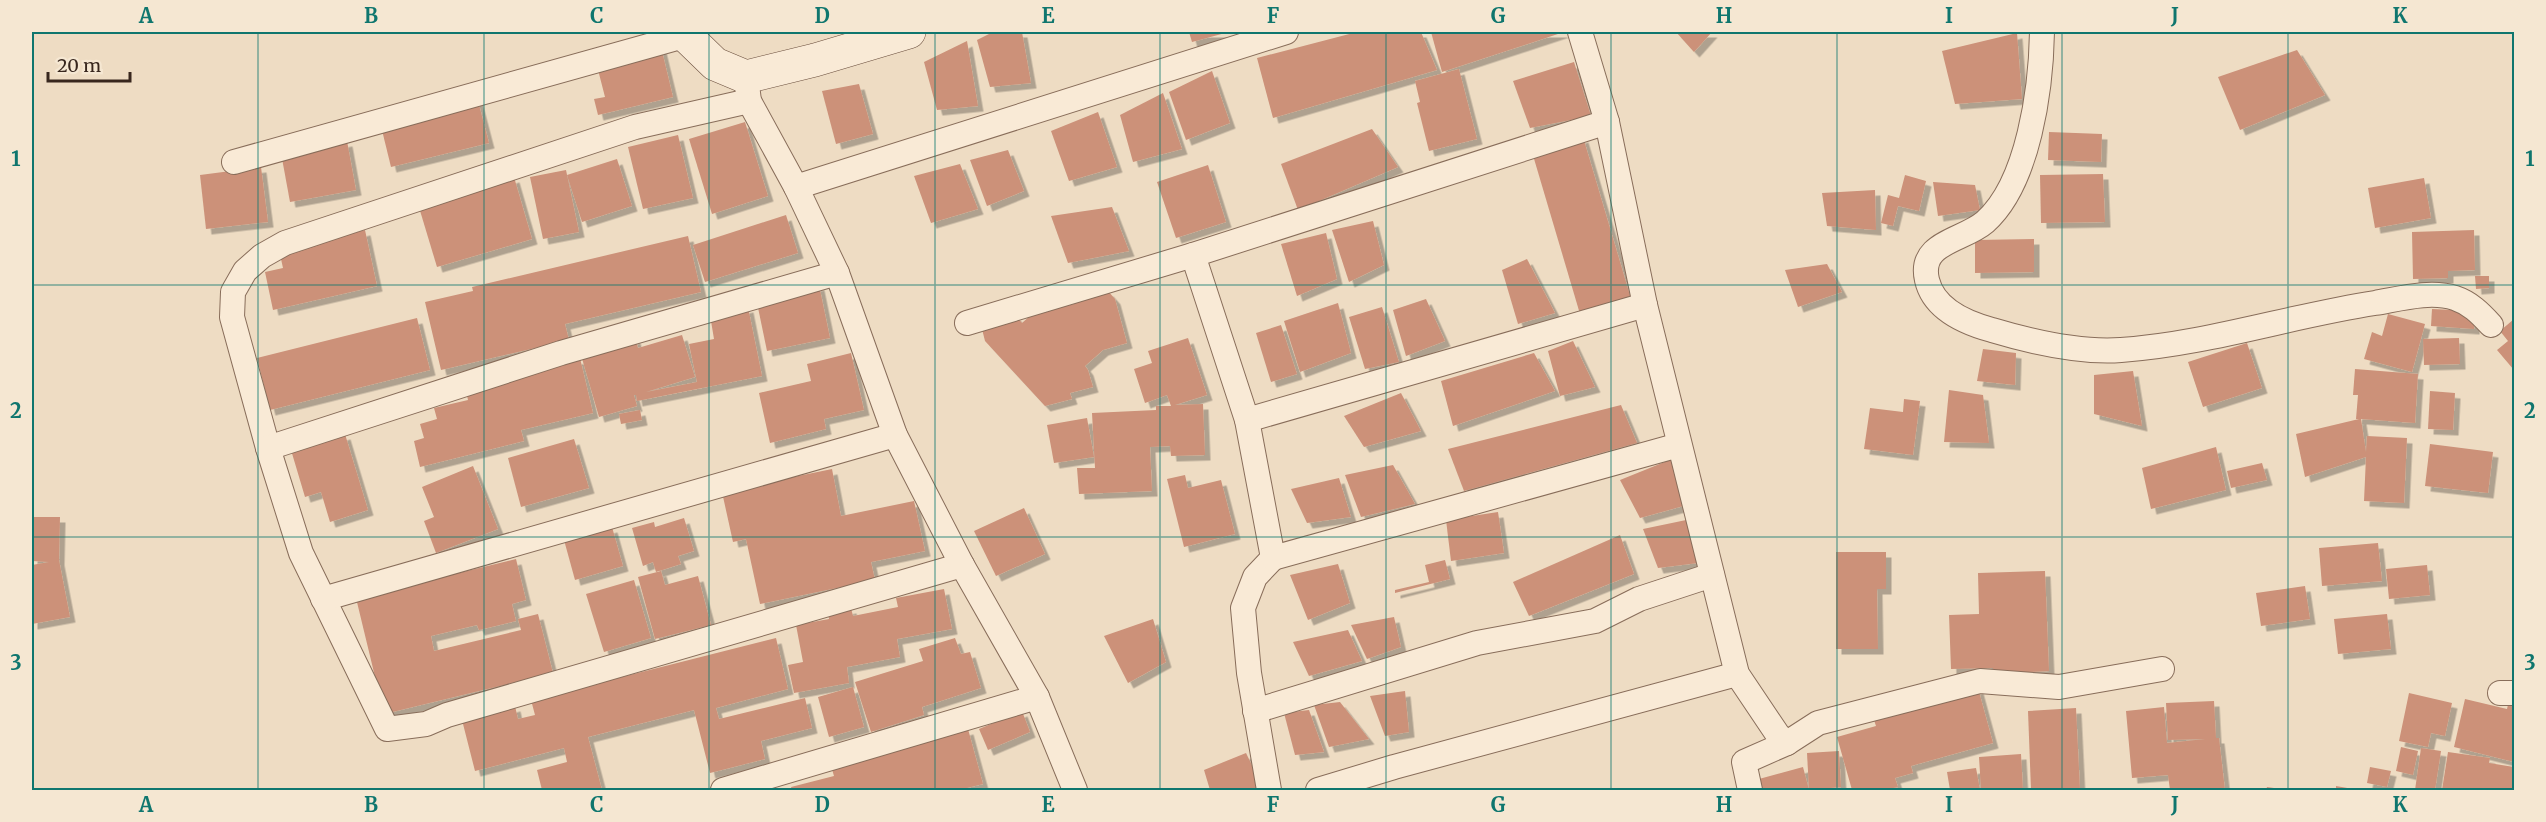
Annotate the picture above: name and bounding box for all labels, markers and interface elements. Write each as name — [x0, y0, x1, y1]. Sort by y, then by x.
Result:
text: A — [138, 3, 154, 28]
text: B — [364, 3, 378, 28]
text: C — [590, 3, 604, 28]
text: D — [814, 3, 830, 28]
text: E — [1041, 3, 1055, 28]
text: F — [1267, 3, 1280, 28]
text: G — [1491, 3, 1506, 28]
text: H — [1716, 3, 1732, 28]
text: I — [1945, 3, 1953, 28]
text: J — [2170, 3, 2179, 28]
text: K — [2393, 3, 2408, 28]
scale bar — [48, 45, 130, 83]
text: 20 m — [57, 54, 101, 77]
text: 1 — [11, 146, 21, 171]
text: 1 — [2525, 146, 2535, 171]
text: 2 — [10, 398, 22, 423]
text: 2 — [2524, 398, 2536, 423]
text: 3 — [10, 650, 22, 675]
text: 3 — [2524, 650, 2536, 675]
text: A — [138, 792, 154, 817]
text: B — [364, 792, 378, 817]
text: C — [590, 792, 604, 817]
text: D — [814, 792, 830, 817]
text: E — [1041, 792, 1055, 817]
text: F — [1267, 792, 1280, 817]
text: G — [1491, 792, 1506, 817]
text: H — [1716, 792, 1732, 817]
text: I — [1945, 792, 1953, 817]
text: J — [2170, 792, 2179, 817]
text: K — [2393, 792, 2408, 817]

